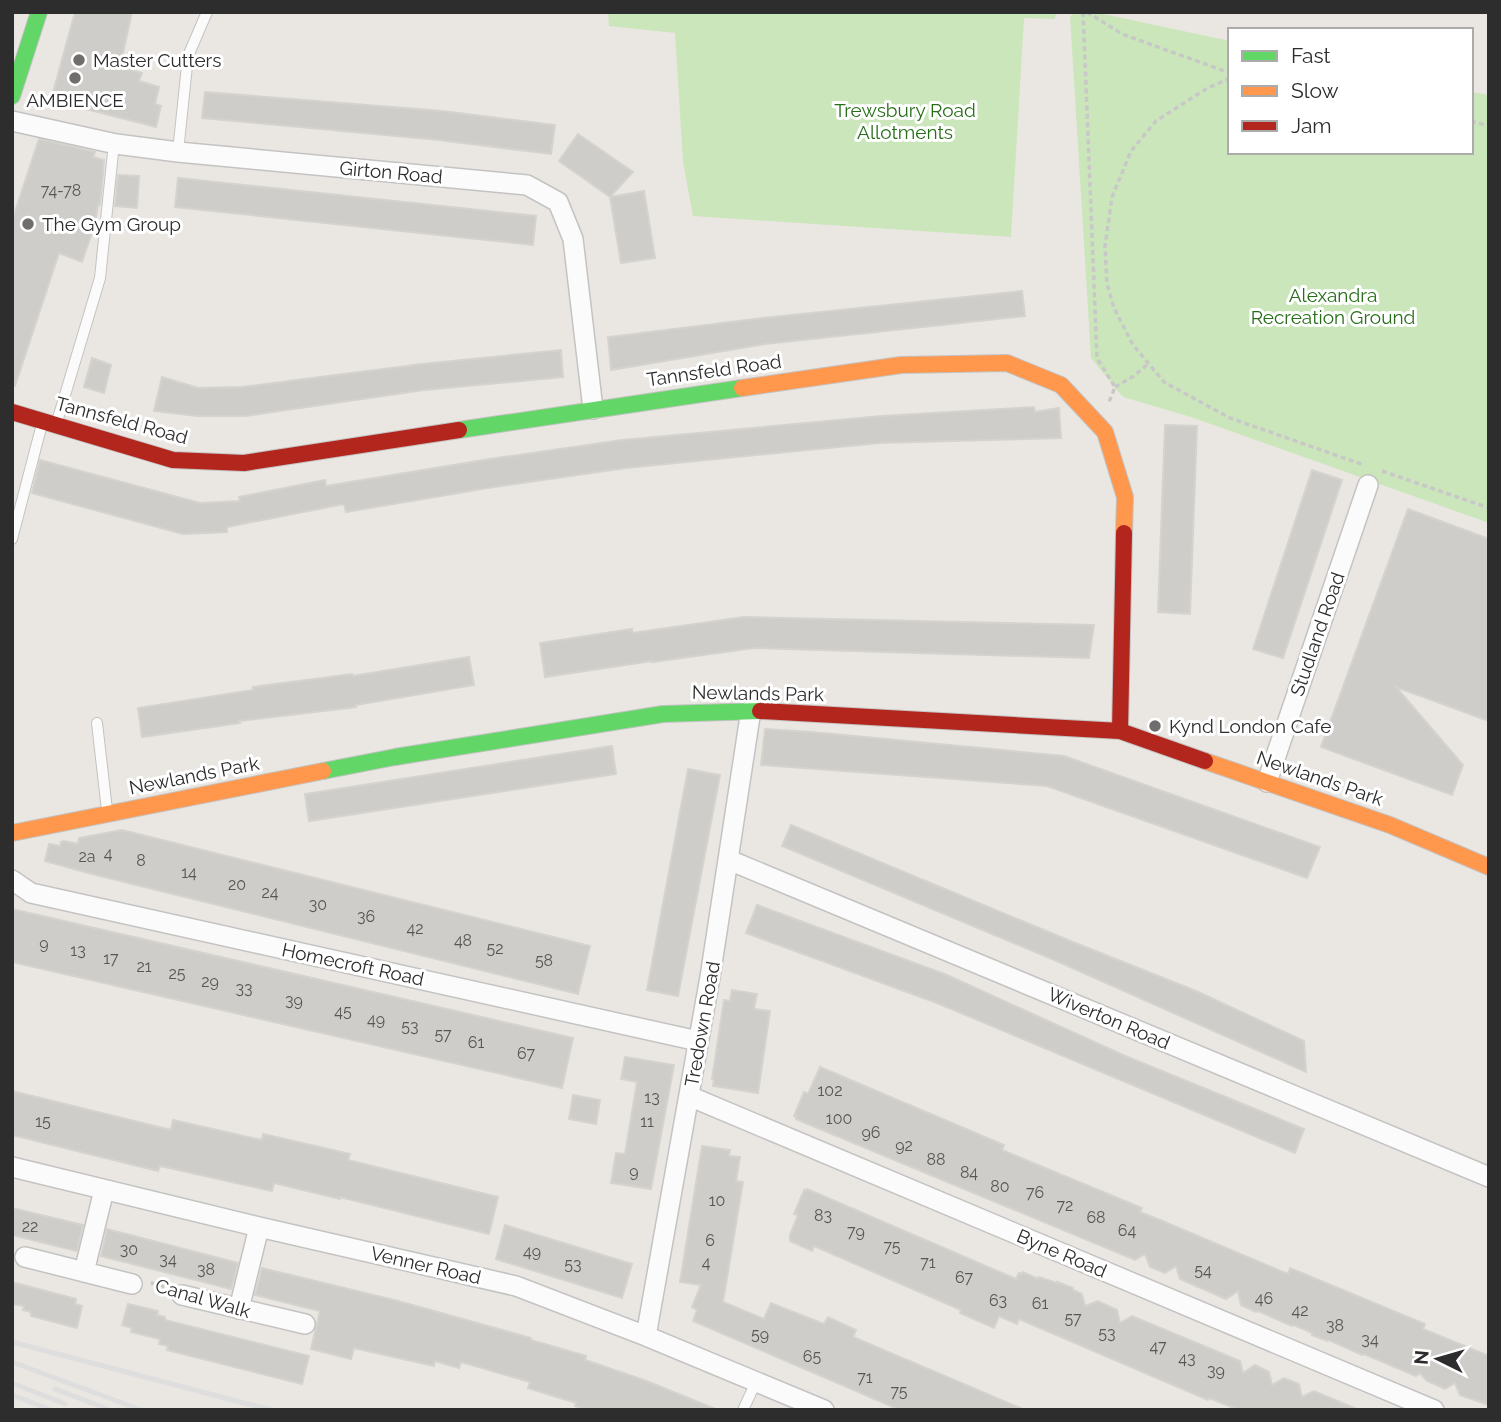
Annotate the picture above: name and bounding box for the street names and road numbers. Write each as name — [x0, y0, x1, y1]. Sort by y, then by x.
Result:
street label: Girton Road — [339, 157, 443, 187]
street label: Tannsfeld Road — [645, 350, 783, 390]
street label: Tannsfeld Road — [54, 392, 190, 448]
street label: Studland Road — [1285, 569, 1349, 699]
street label: Newlands Park — [692, 681, 824, 705]
street label: Newlands Park — [1254, 746, 1386, 810]
street label: Newlands Park — [127, 752, 261, 798]
street label: Homecroft Road — [280, 938, 426, 990]
street label: Tredown Road — [680, 959, 724, 1089]
street label: Wiverton Road — [1045, 982, 1173, 1054]
street label: Byne Road — [1014, 1224, 1110, 1282]
street label: Venner Road — [369, 1242, 483, 1288]
street label: Canal Walk — [153, 1274, 253, 1322]

